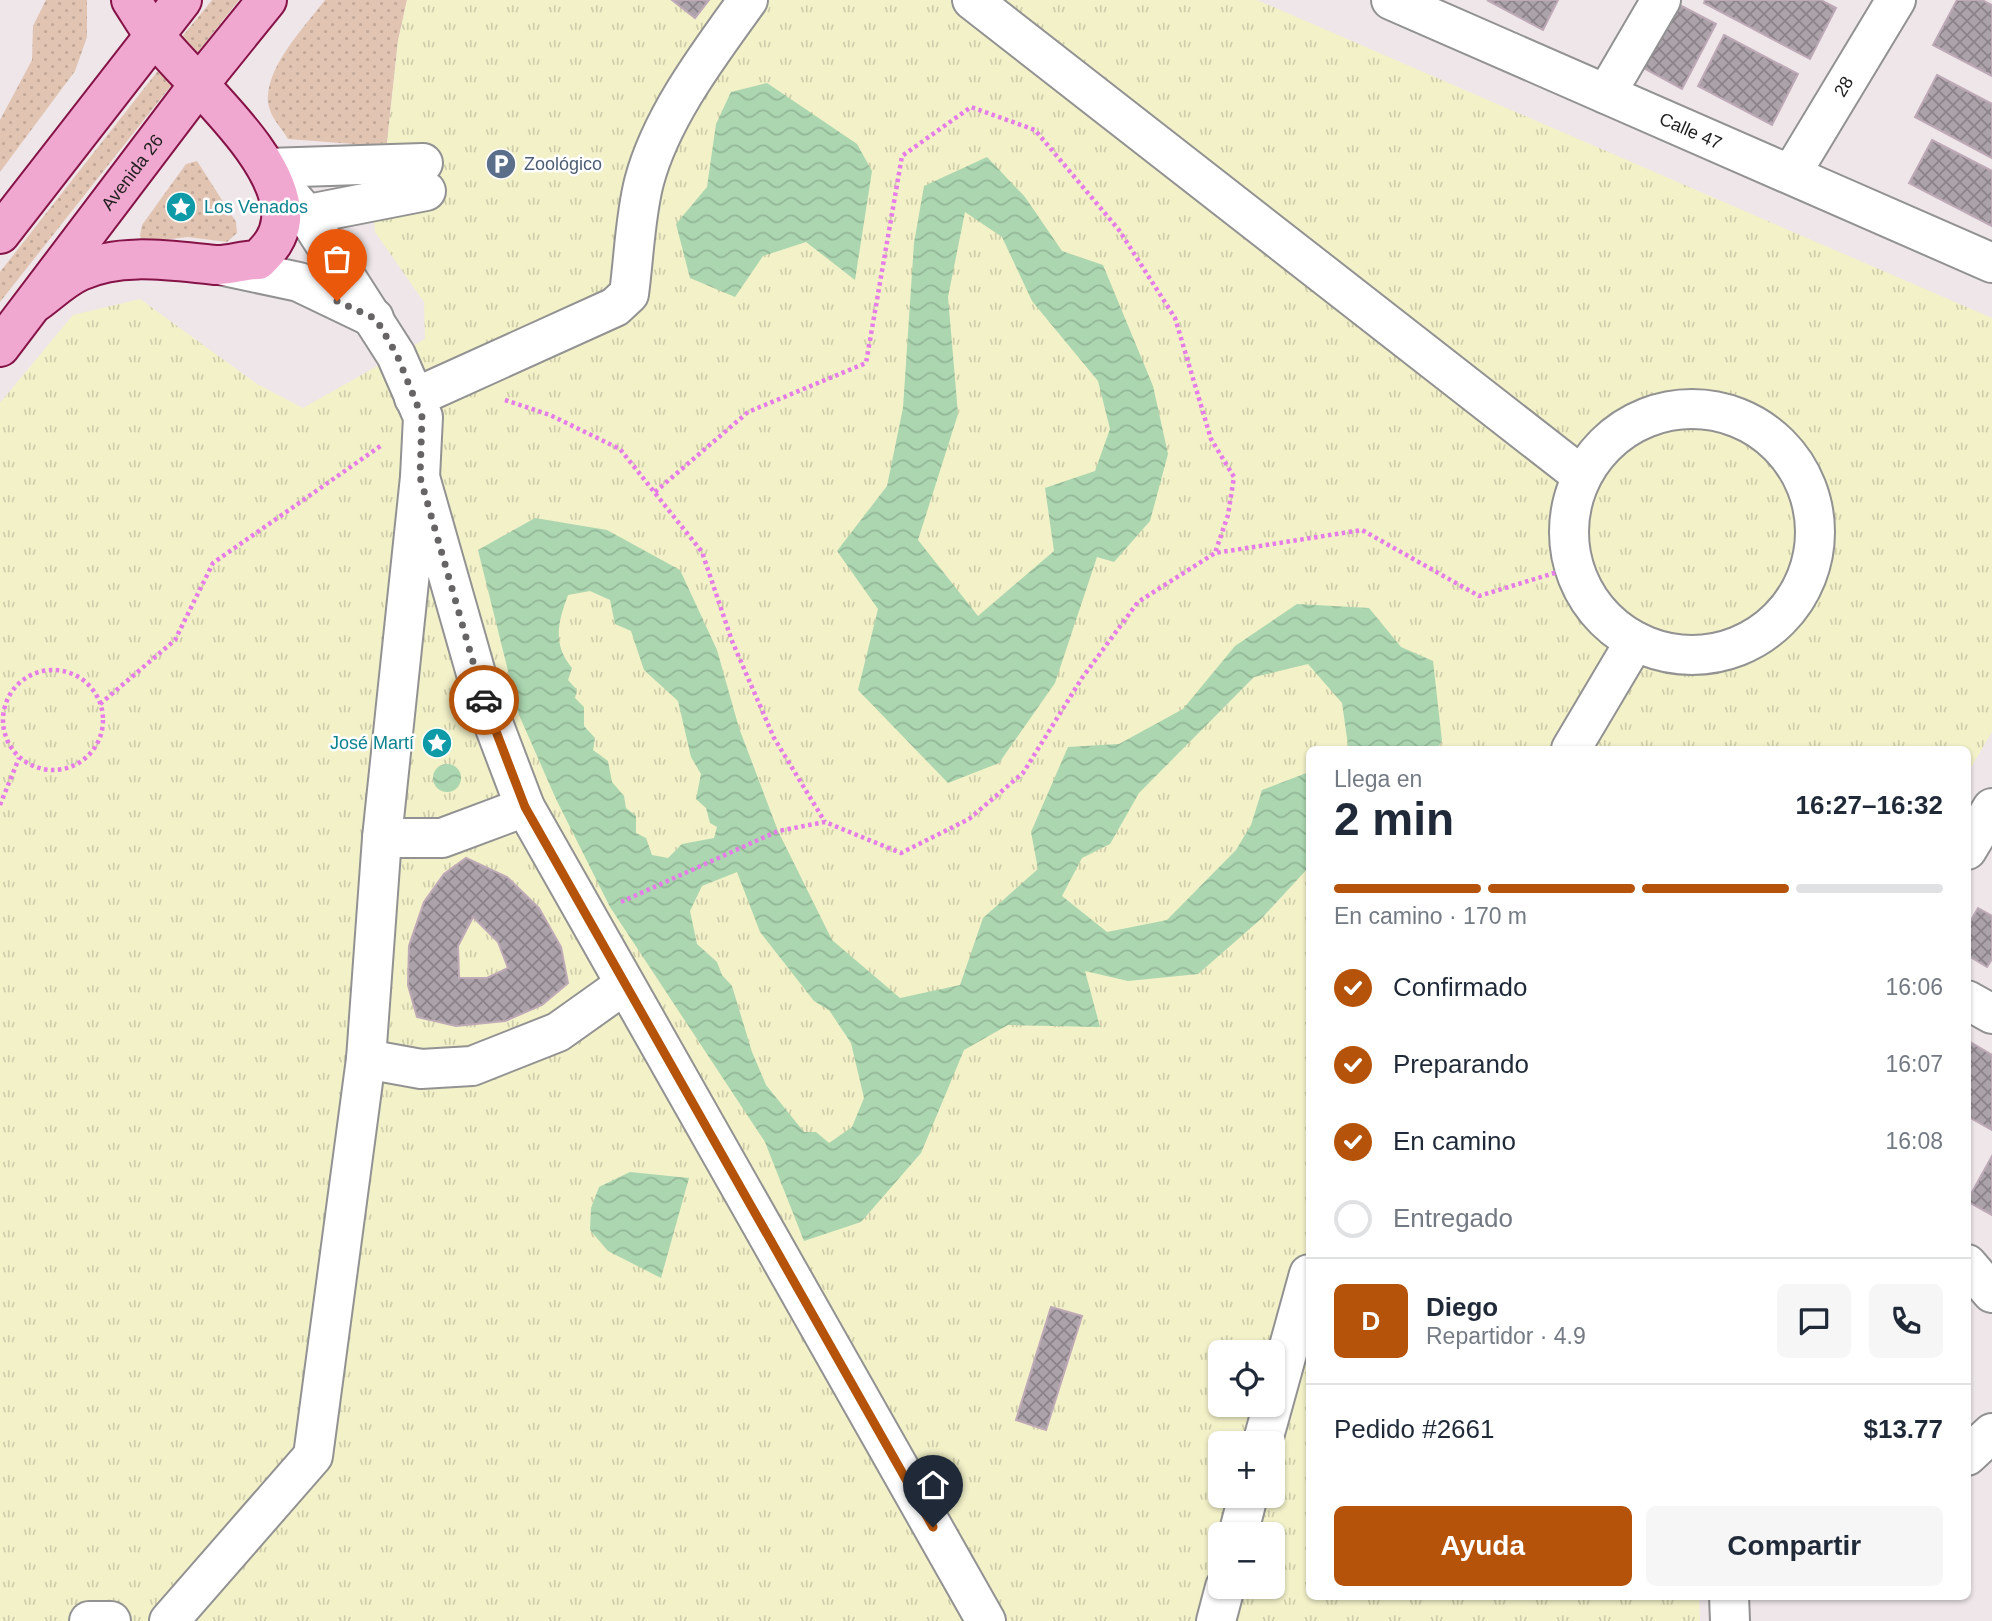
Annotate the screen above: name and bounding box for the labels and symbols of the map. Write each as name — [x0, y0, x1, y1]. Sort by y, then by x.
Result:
street label: 28 — [1830, 73, 1857, 100]
street label: Calle 47 — [1656, 109, 1725, 154]
street label: Avenida 26 — [97, 131, 167, 214]
parking icon: Zoológico — [484, 147, 518, 181]
place label: Zoológico — [524, 154, 602, 174]
place icon: Los Venados — [164, 190, 198, 224]
place label: Los Venados — [204, 197, 308, 217]
pin — [307, 229, 367, 301]
courier — [449, 665, 519, 735]
place icon: José Martí — [420, 726, 454, 760]
place label: José Martí — [330, 733, 414, 753]
pin — [903, 1455, 963, 1527]

